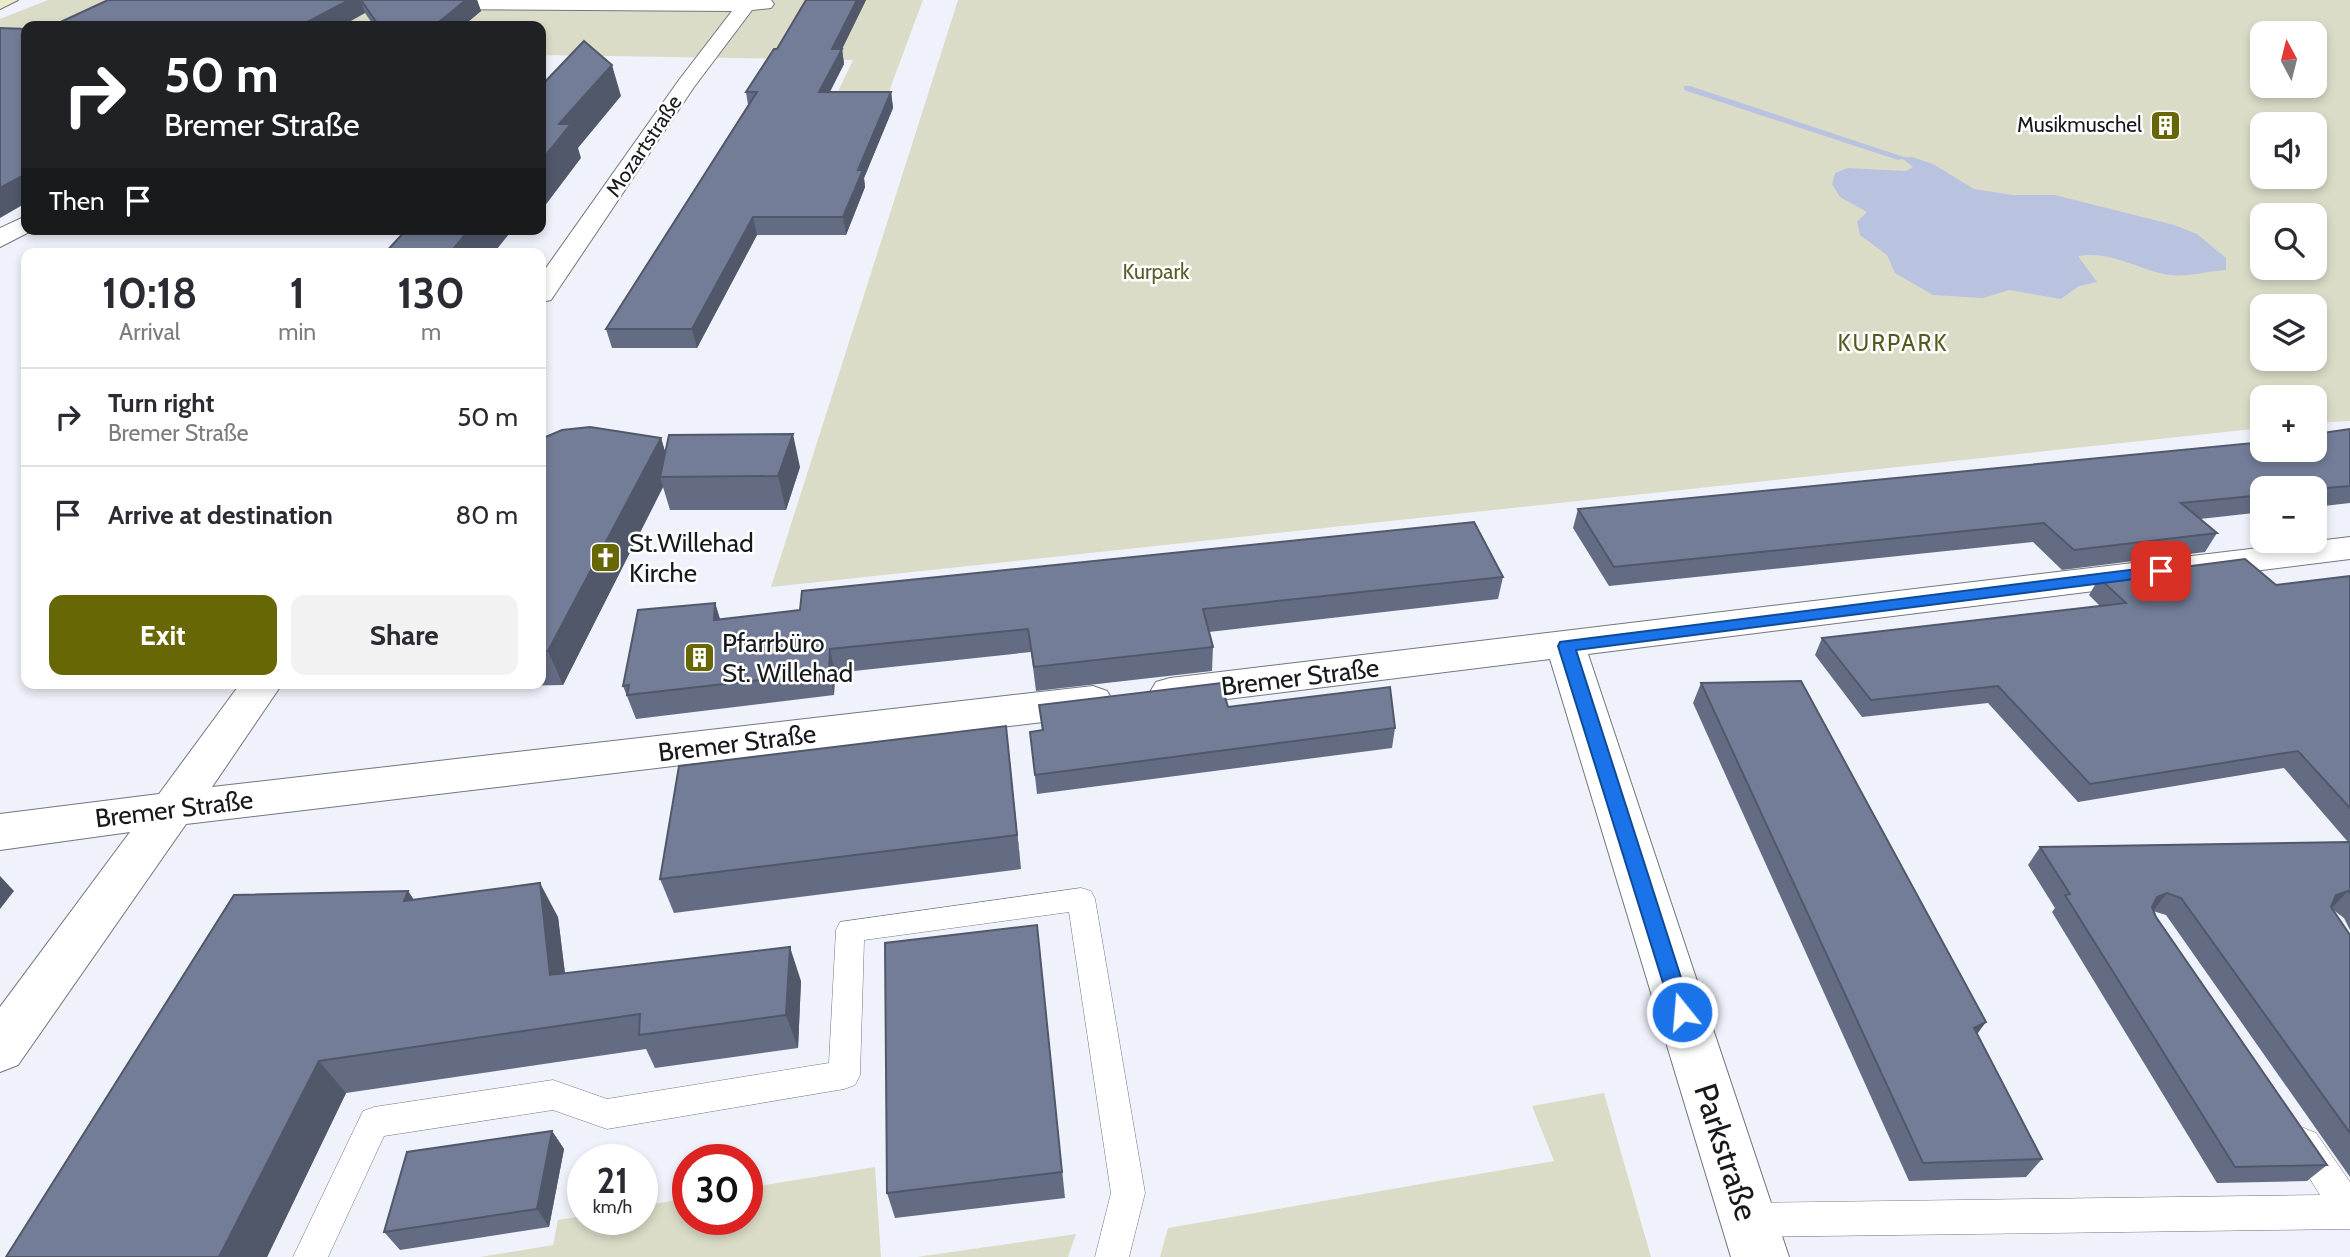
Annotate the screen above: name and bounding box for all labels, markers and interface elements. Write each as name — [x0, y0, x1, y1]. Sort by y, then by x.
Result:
north arrow — [2250, 21, 2328, 98]
map controls — [2250, 21, 2327, 553]
text: 50 m — [164, 45, 279, 104]
icon: right — [49, 49, 140, 140]
street label: Mozartstraße — [601, 90, 687, 201]
text: Bremer Straße — [164, 105, 360, 144]
building icon: Musikmuschel — [2148, 108, 2182, 142]
place label: Musikmuschel — [2017, 112, 2142, 137]
button: sound — [2250, 112, 2327, 189]
icon: arrive — [119, 182, 157, 220]
text: Then — [49, 185, 105, 217]
button: search — [2250, 203, 2327, 280]
park label: Kurpark — [1123, 259, 1190, 284]
text: 10:18 — [102, 267, 197, 319]
text: 1 — [290, 267, 305, 319]
text: 130 — [397, 267, 465, 319]
button: layers — [2250, 294, 2327, 371]
text: Arrival — [119, 318, 180, 346]
text: min — [278, 318, 316, 346]
text: m — [421, 318, 441, 346]
district label: KURPARK — [1838, 329, 1948, 357]
button: + — [2250, 385, 2327, 462]
text: Turn right — [108, 387, 214, 419]
icon: right — [49, 398, 87, 436]
text: 50 m — [457, 401, 518, 433]
text: Bremer Straße — [108, 419, 249, 447]
button: − — [2250, 476, 2327, 553]
icon: arrive — [49, 496, 87, 534]
text: Arrive at destination — [108, 499, 333, 531]
text: 80 m — [455, 499, 518, 531]
place label: St.Willehad Kirche — [629, 527, 754, 589]
church icon: St.Willehad Kirche — [589, 541, 623, 575]
pin — [2131, 541, 2191, 601]
icon: arrive — [2142, 552, 2180, 590]
button: Exit — [49, 595, 277, 675]
button: Share — [291, 595, 518, 675]
place label: Pfarrbüro St. Willehad — [722, 627, 853, 689]
building icon: Pfarrbüro St. Willehad — [682, 641, 716, 675]
street label: Bremer Straße — [1219, 651, 1381, 703]
street label: Bremer Straße — [656, 717, 818, 769]
street label: Bremer Straße — [93, 783, 255, 835]
position arrow — [1645, 975, 1719, 1049]
street label: Parkstraße — [1686, 1078, 1767, 1225]
speed limit sign: 30 — [672, 1144, 763, 1235]
text: 21 — [597, 1159, 628, 1202]
text: km/h — [593, 1196, 632, 1218]

